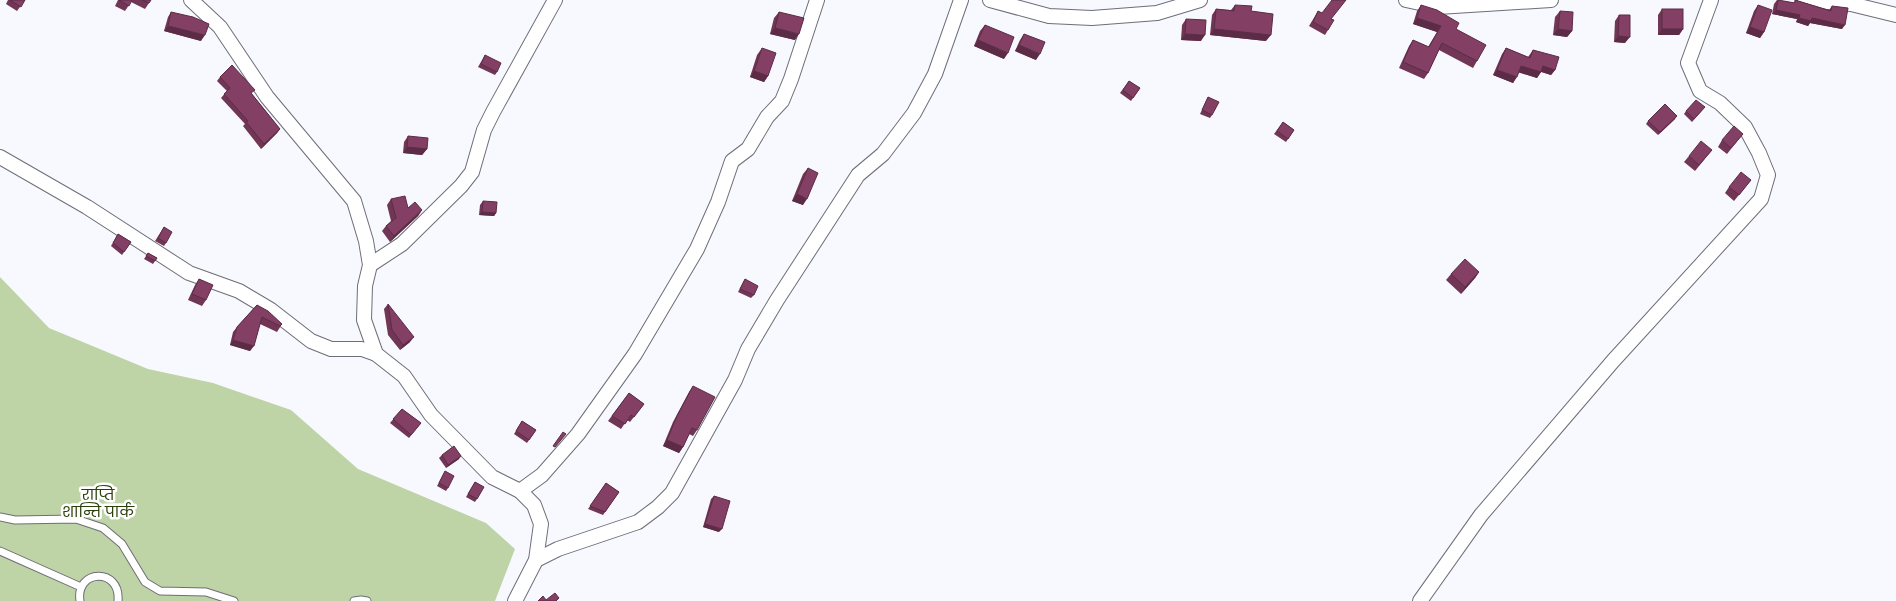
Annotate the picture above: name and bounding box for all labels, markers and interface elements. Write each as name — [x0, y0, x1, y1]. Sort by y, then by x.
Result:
park label: राप्ति शान्ति पार्क — [62, 484, 135, 522]

